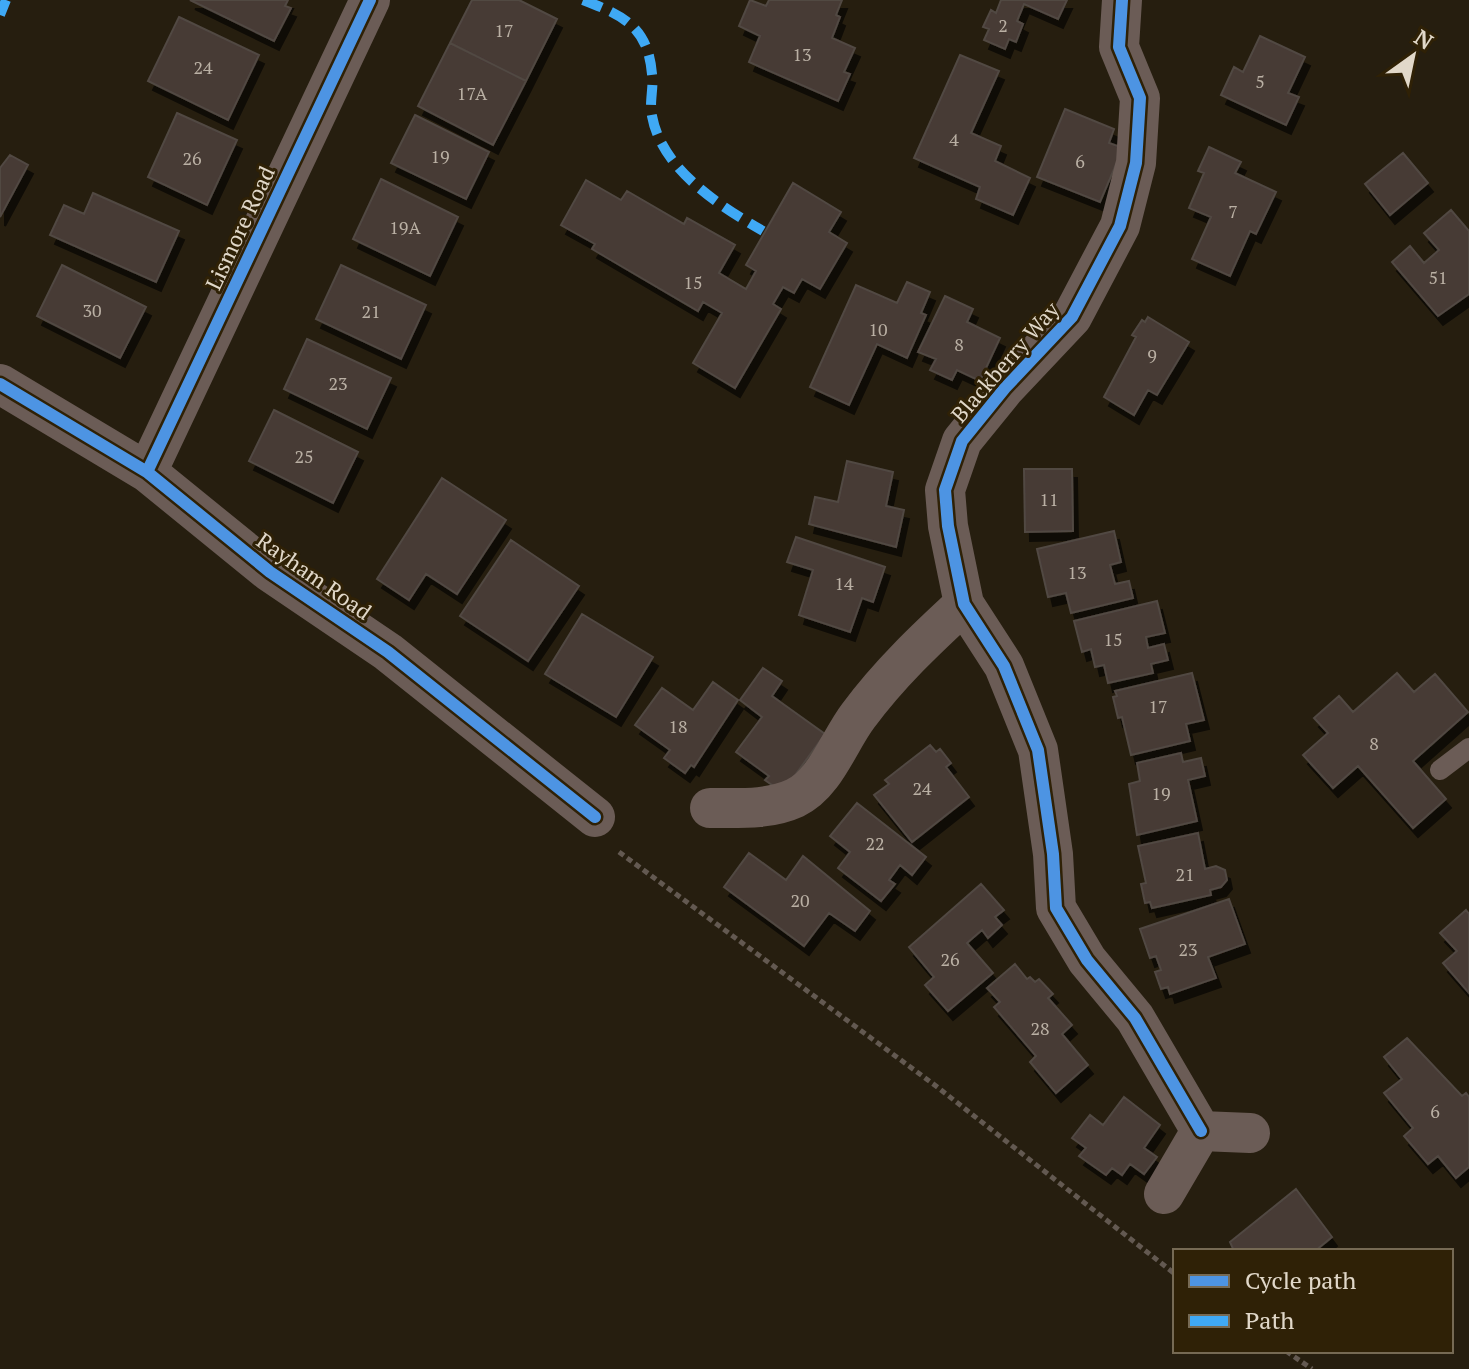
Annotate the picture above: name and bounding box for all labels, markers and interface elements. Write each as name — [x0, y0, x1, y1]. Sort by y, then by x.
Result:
house number: 2 — [998, 13, 1008, 37]
north arrow — [1373, 16, 1453, 96]
house number: 17 — [494, 18, 514, 42]
text: N — [1409, 22, 1439, 56]
house number: 13 — [792, 42, 812, 66]
house number: 24 — [193, 55, 213, 79]
house number: 5 — [1255, 69, 1265, 93]
house number: 17A — [457, 81, 488, 105]
house number: 4 — [949, 127, 959, 151]
house number: 19 — [430, 144, 450, 168]
house number: 26 — [182, 146, 202, 170]
house number: 6 — [1075, 149, 1085, 173]
street label: Lismore Road — [198, 161, 281, 294]
house number: 7 — [1228, 199, 1238, 223]
house number: 19A — [389, 215, 421, 239]
house number: 51 — [1428, 265, 1448, 289]
house number: 15 — [683, 270, 703, 294]
street label: Blackberry Way — [944, 295, 1066, 428]
house number: 30 — [82, 298, 102, 322]
house number: 21 — [361, 299, 381, 323]
house number: 10 — [868, 317, 888, 341]
house number: 8 — [954, 332, 964, 356]
house number: 9 — [1147, 343, 1157, 367]
house number: 23 — [328, 371, 348, 395]
house number: 25 — [294, 444, 314, 468]
house number: 11 — [1039, 487, 1059, 511]
street label: Rayham Road — [251, 525, 377, 626]
house number: 13 — [1067, 560, 1087, 584]
house number: 14 — [834, 571, 854, 595]
house number: 15 — [1103, 627, 1123, 651]
house number: 17 — [1148, 694, 1168, 718]
house number: 18 — [668, 714, 688, 738]
house number: 8 — [1369, 731, 1379, 755]
house number: 24 — [912, 776, 932, 800]
house number: 19 — [1151, 781, 1171, 805]
house number: 22 — [865, 831, 885, 855]
house number: 21 — [1175, 862, 1195, 886]
house number: 20 — [790, 888, 810, 912]
house number: 23 — [1178, 937, 1198, 961]
house number: 26 — [940, 947, 960, 971]
house number: 28 — [1030, 1016, 1050, 1040]
house number: 6 — [1430, 1099, 1440, 1123]
legend — [1173, 1249, 1453, 1353]
text: Cycle path — [1245, 1264, 1356, 1296]
text: Path — [1245, 1304, 1294, 1336]

